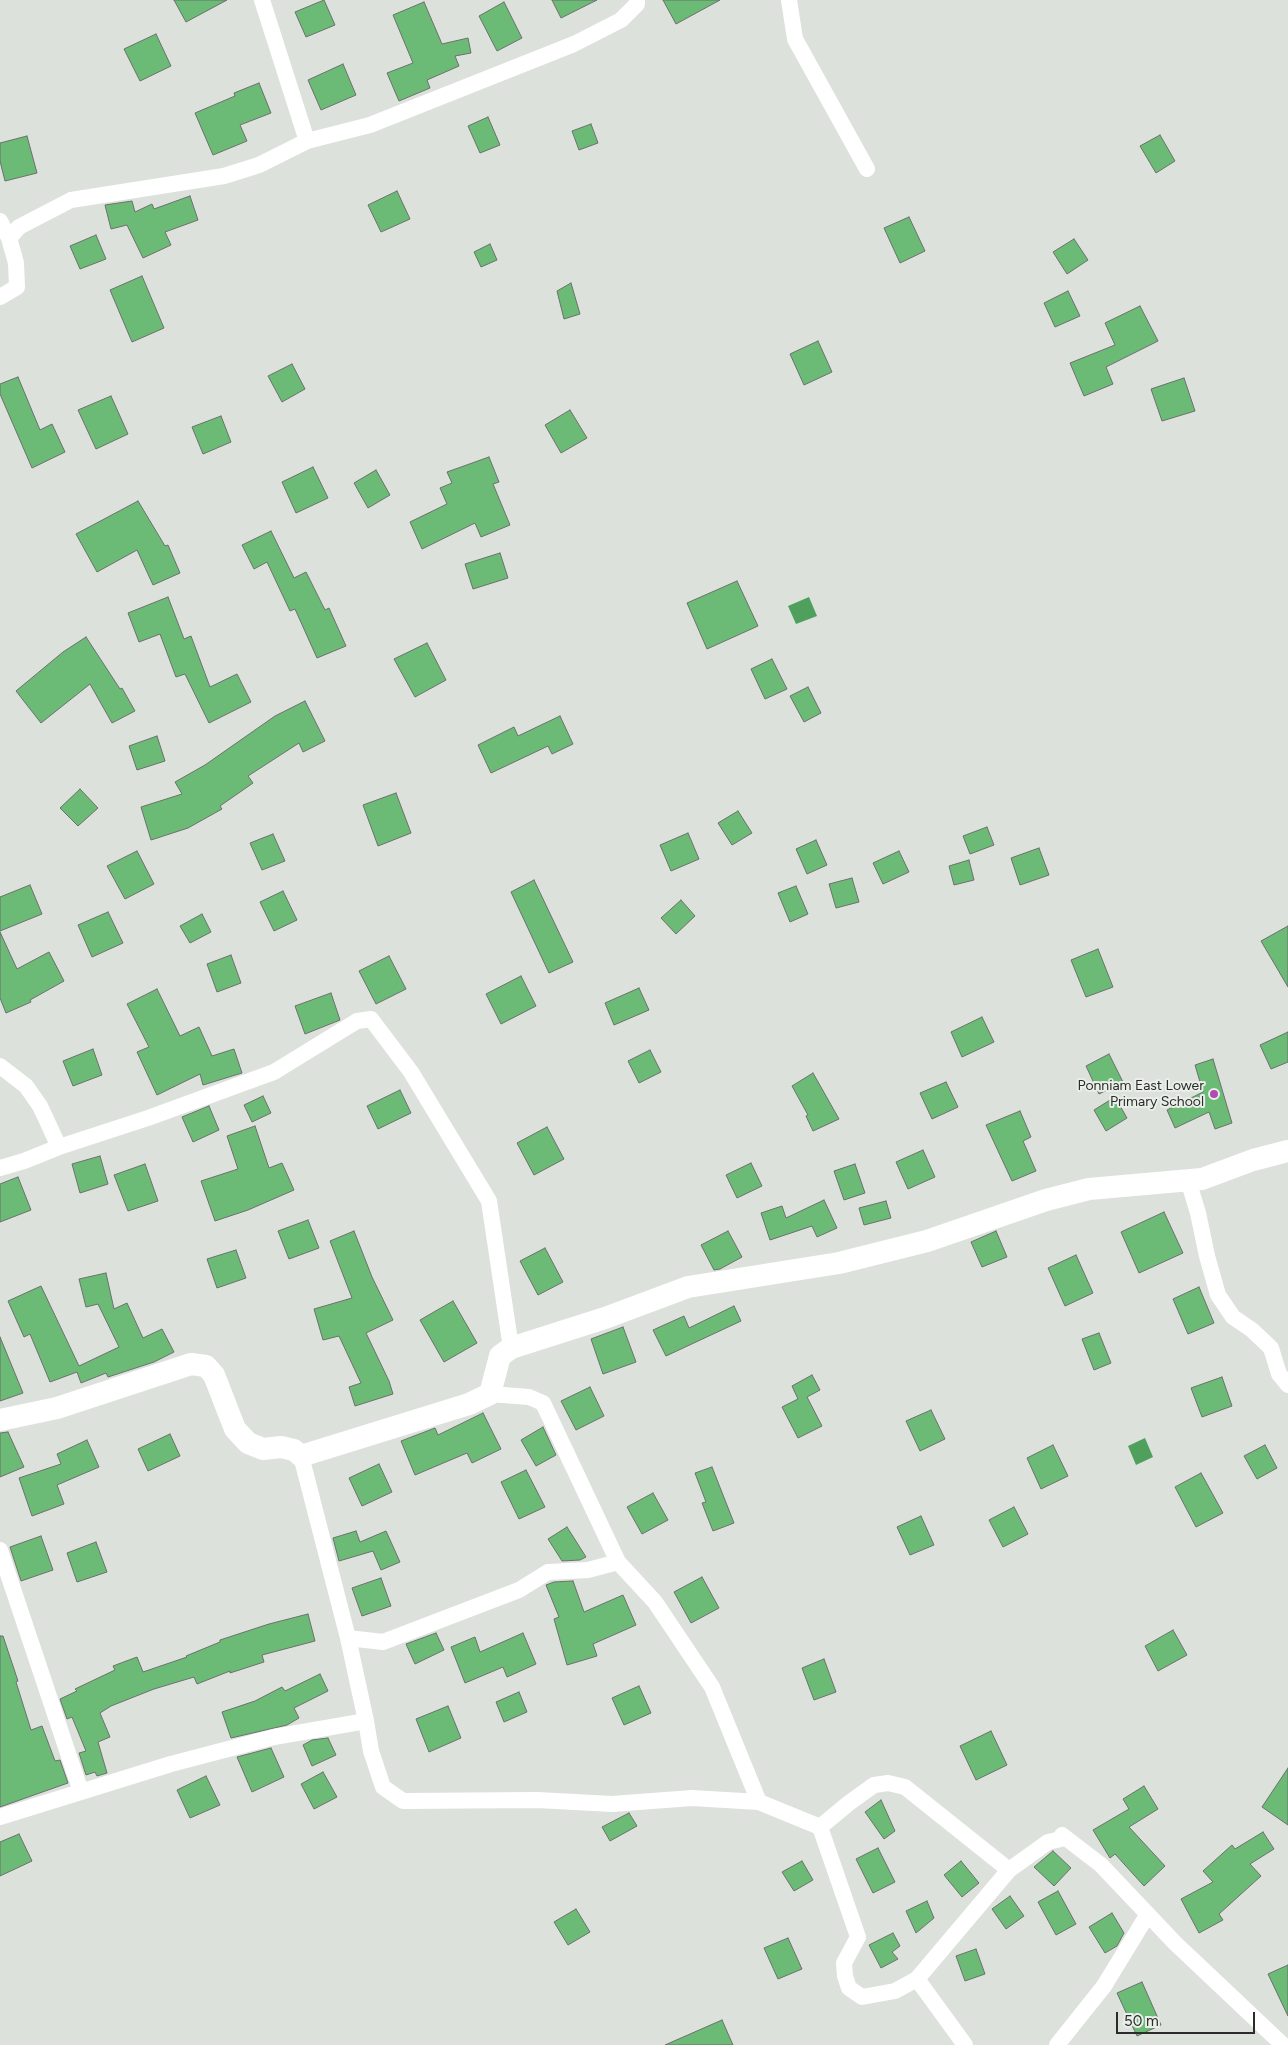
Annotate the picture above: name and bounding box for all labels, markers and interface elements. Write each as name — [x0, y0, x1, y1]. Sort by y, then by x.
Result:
place label: Ponniam East Lower Primary School — [1077, 1078, 1204, 1110]
marker: Ponniam East Lower Primary School — [1208, 1088, 1220, 1100]
scale bar — [1118, 2002, 1257, 2034]
text: 50 m — [1124, 2012, 1159, 2030]

